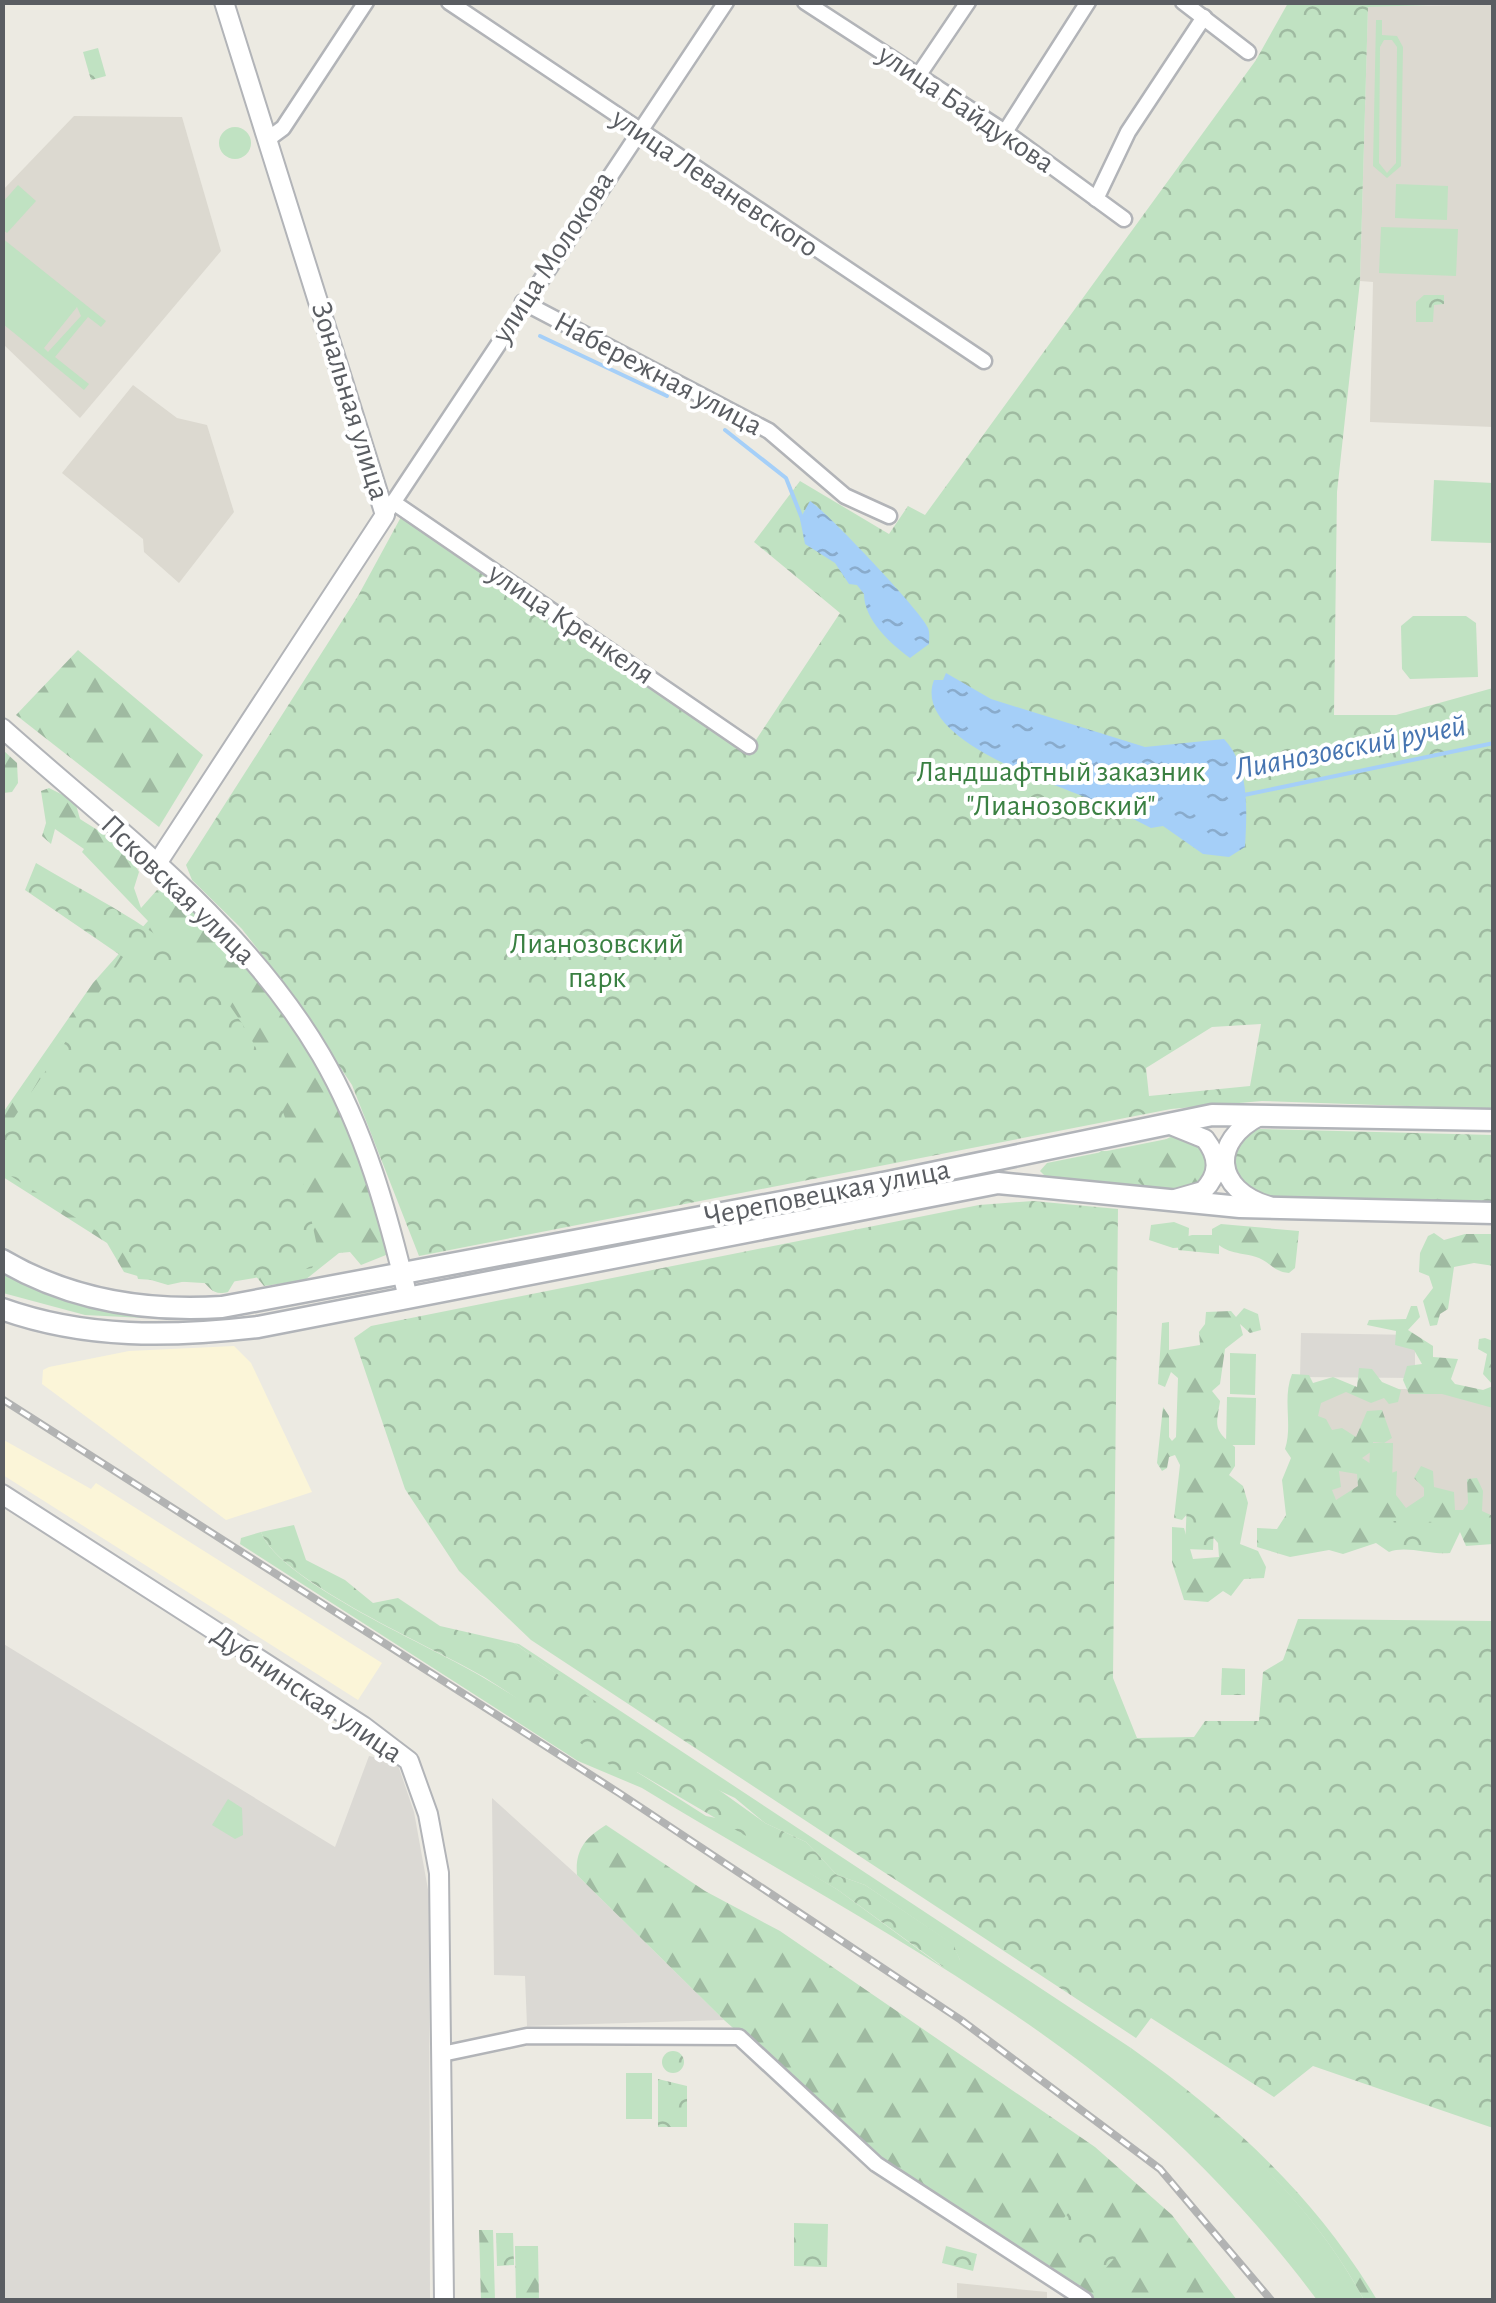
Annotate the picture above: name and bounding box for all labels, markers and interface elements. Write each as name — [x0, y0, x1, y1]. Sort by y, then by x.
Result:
street label: улица Байдукова — [872, 39, 1060, 179]
street label: улица Леваневского — [605, 102, 824, 263]
street label: улица Молокова — [486, 166, 619, 349]
street label: Зональная улица — [306, 298, 394, 504]
street label: Набережная улица — [549, 307, 767, 441]
street label: улица Кренкеля — [482, 557, 659, 690]
water label: Лианозовский ручей — [1231, 709, 1469, 786]
park label: Ландшафтный заказник "Лианозовский" — [917, 757, 1206, 821]
street label: Псковская улица — [95, 809, 261, 971]
park label: Лианозовский парк — [510, 929, 684, 993]
street label: Череповецкая улица — [701, 1154, 953, 1232]
street label: Дубнинская улица — [206, 1619, 408, 1769]

